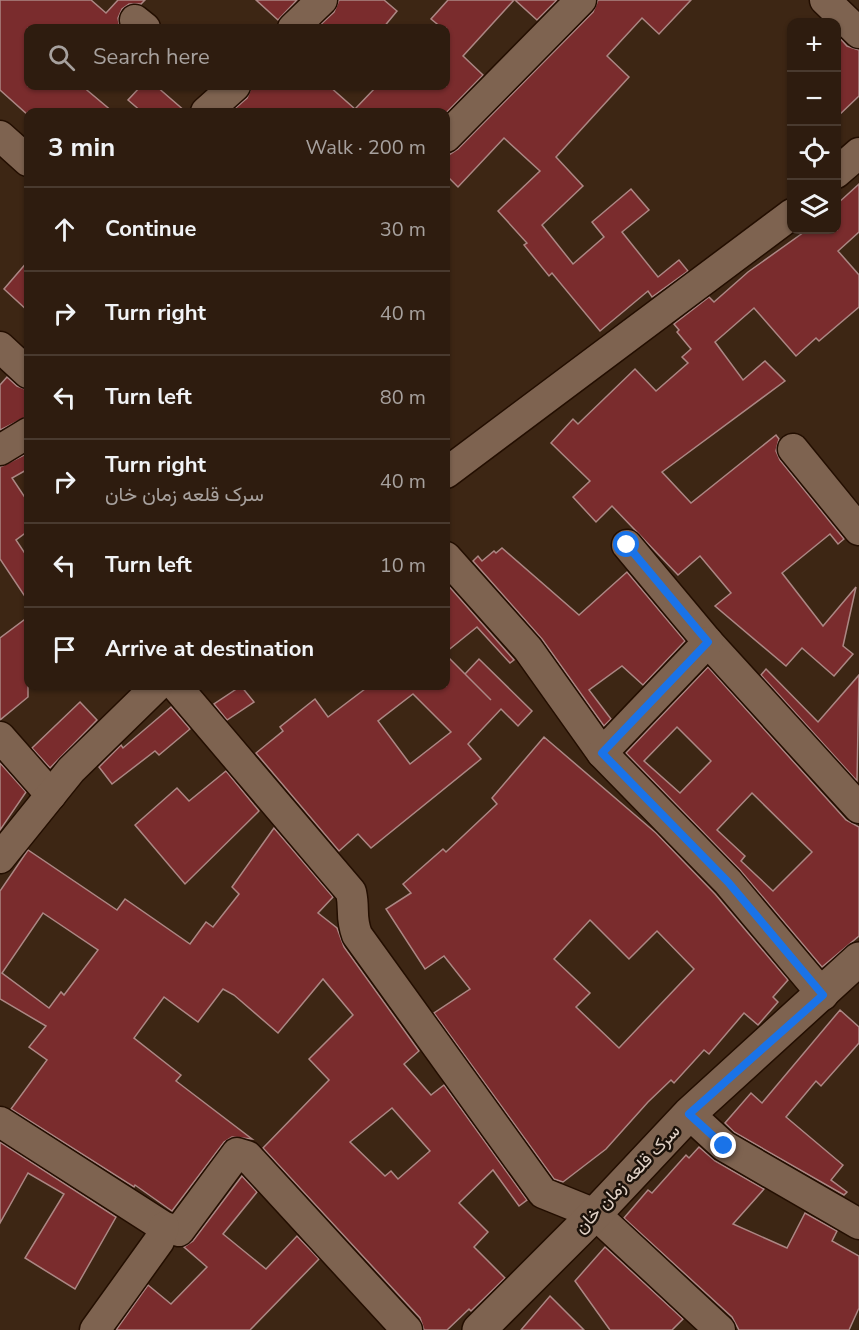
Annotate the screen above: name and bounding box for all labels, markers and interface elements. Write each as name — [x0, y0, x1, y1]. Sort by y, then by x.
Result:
map controls — [787, 18, 841, 234]
button: + — [787, 18, 841, 72]
search box — [24, 24, 450, 90]
icon: search — [45, 41, 78, 74]
text: Search here — [93, 42, 210, 72]
button: − — [787, 72, 841, 126]
button: locate — [787, 126, 841, 180]
text: 3 min — [48, 130, 115, 165]
text: Walk · 200 m — [306, 134, 426, 161]
button: layers — [787, 180, 841, 234]
icon: ahead — [48, 213, 81, 246]
text: Continue — [105, 214, 196, 244]
text: 30 m — [380, 216, 426, 243]
icon: right — [48, 297, 81, 330]
text: Turn right — [105, 298, 206, 328]
text: 40 m — [380, 300, 426, 327]
icon: left — [48, 381, 81, 414]
text: Turn left — [105, 382, 192, 412]
text: 80 m — [380, 384, 426, 411]
text: Turn right — [105, 450, 206, 480]
icon: right — [48, 465, 81, 498]
text: 40 m — [380, 468, 426, 495]
text: سرک قلعه زمان خان — [105, 481, 264, 508]
route start — [613, 531, 639, 557]
icon: left — [48, 549, 81, 582]
text: Turn left — [105, 550, 192, 580]
text: 10 m — [380, 552, 426, 579]
icon: arrive — [48, 633, 81, 666]
text: Arrive at destination — [105, 634, 314, 664]
street label: سرک قلعه زمان خان — [569, 1119, 685, 1239]
route end — [710, 1132, 736, 1158]

